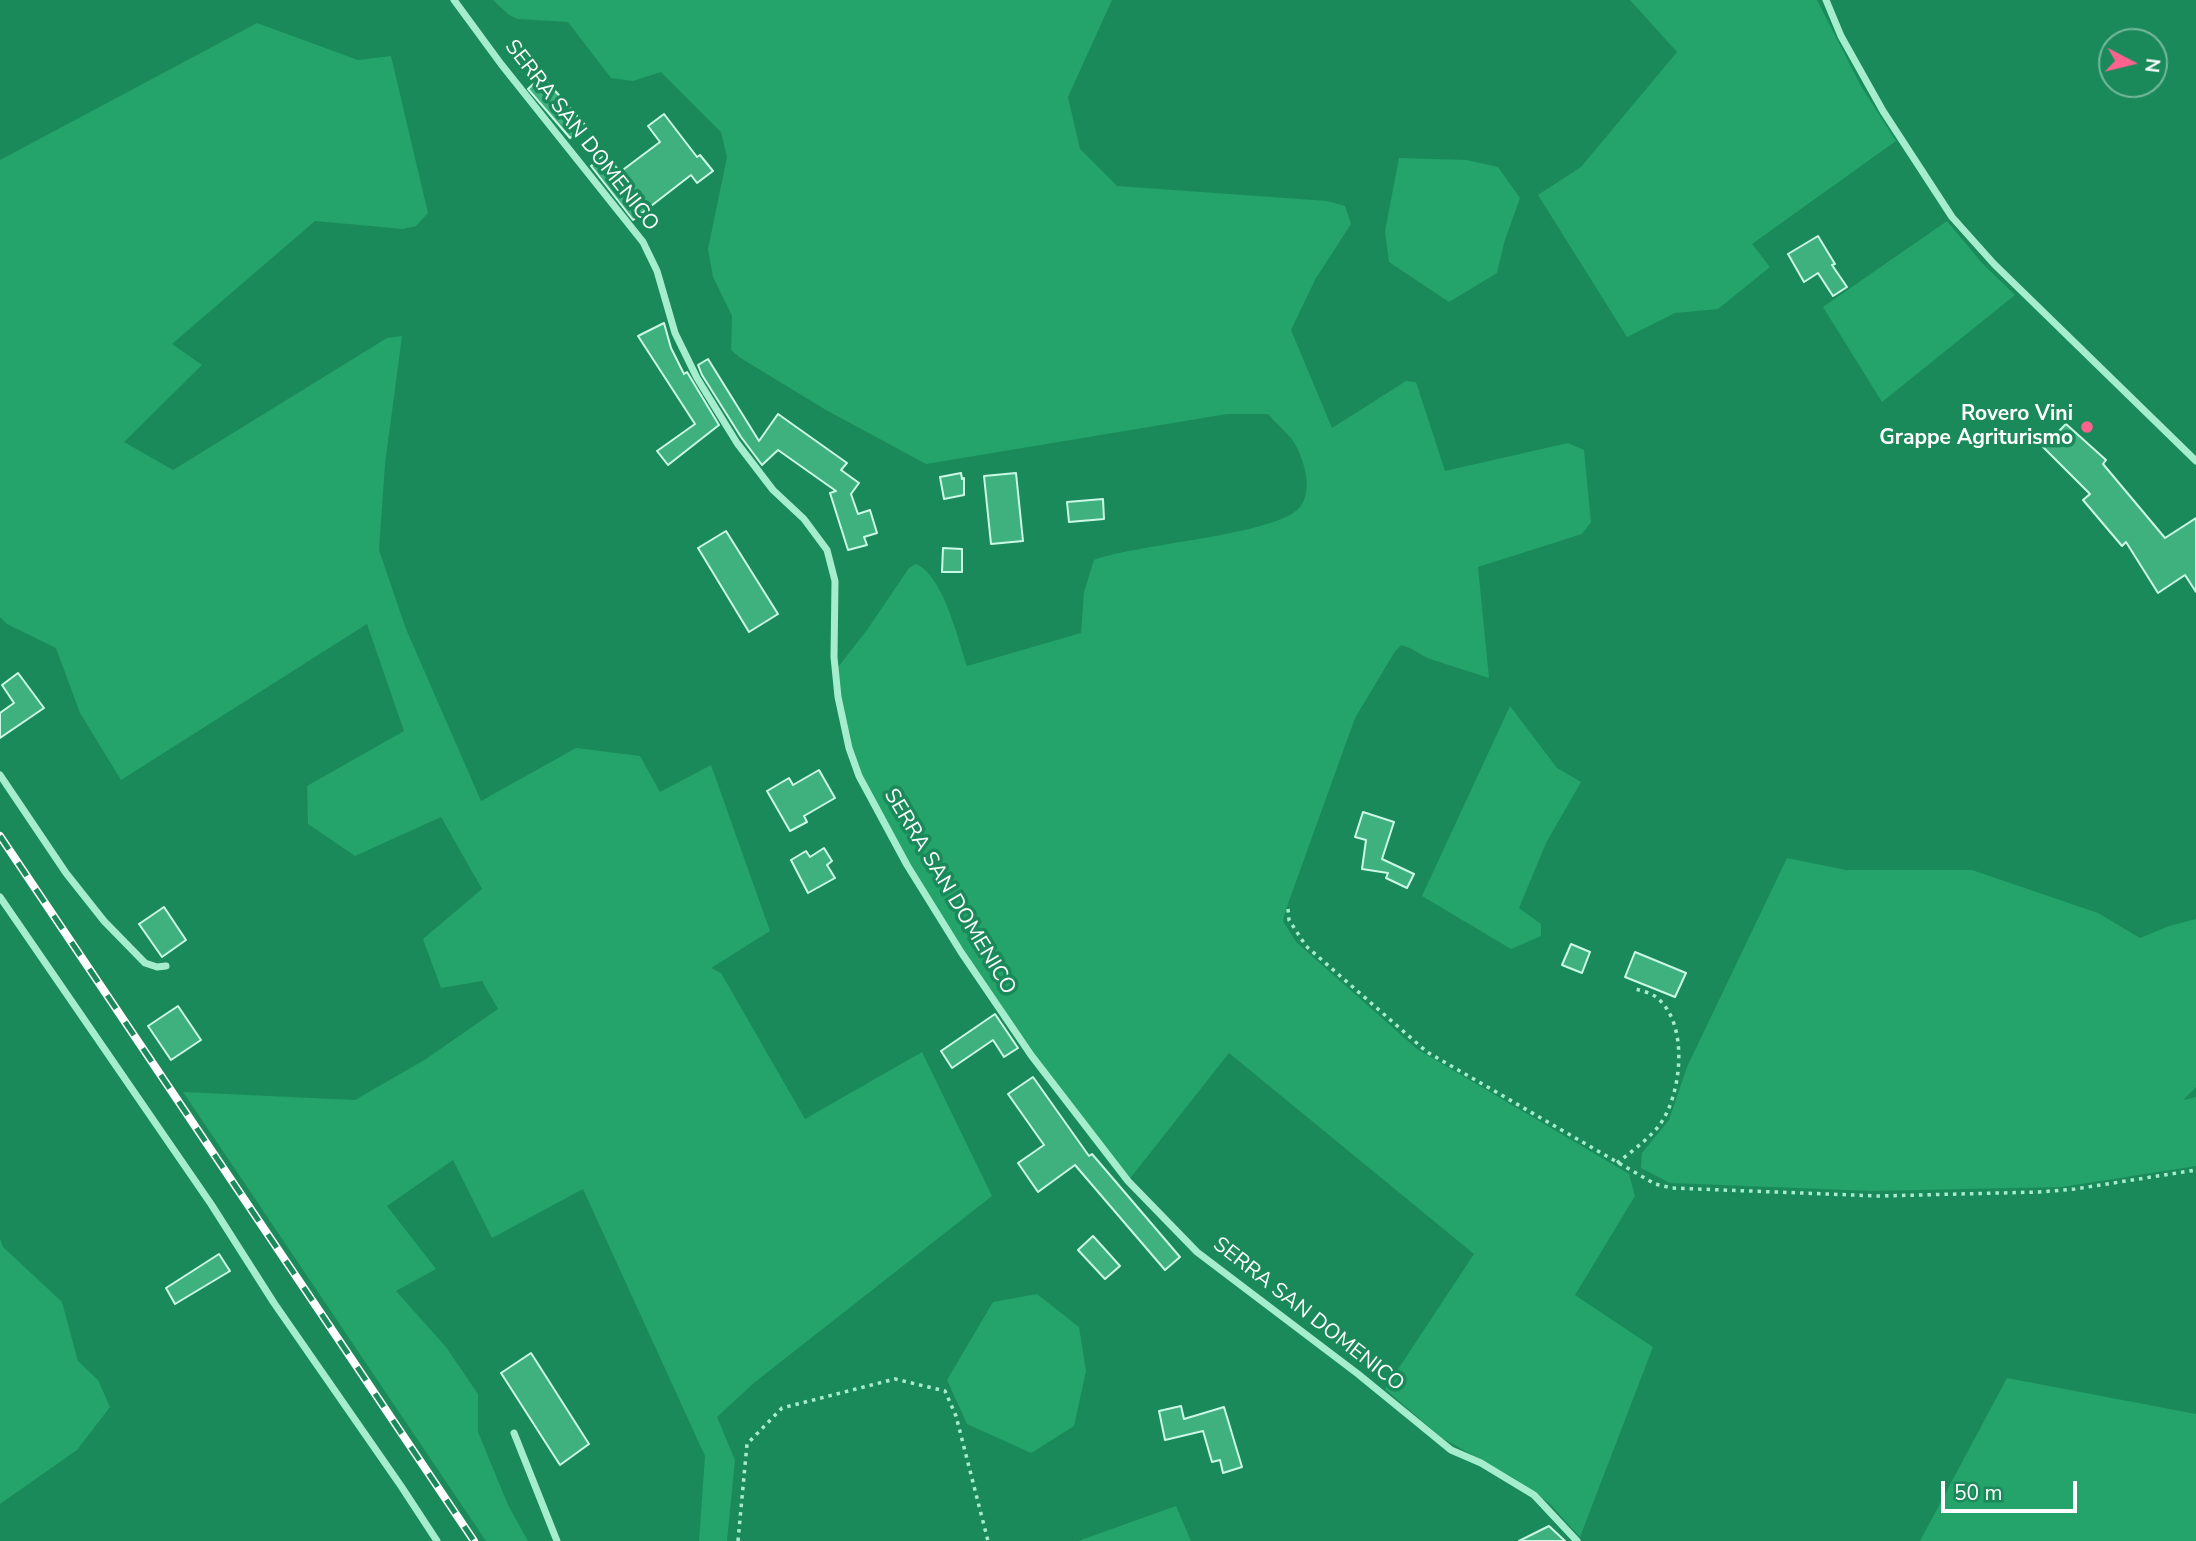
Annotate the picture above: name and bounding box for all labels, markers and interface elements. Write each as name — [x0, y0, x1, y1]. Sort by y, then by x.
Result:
north arrow — [2098, 28, 2168, 98]
street label: SERRA SAN DOMENICO — [499, 35, 663, 237]
text: N — [2138, 57, 2166, 74]
place label: Rovero Vini Grappe Agriturismo — [1879, 402, 2073, 452]
marker: Rovero Vini Grappe Agriturismo — [2079, 419, 2095, 435]
street label: SERRA SAN DOMENICO — [878, 785, 1020, 999]
street label: SERRA SAN DOMENICO — [1207, 1233, 1409, 1397]
scale bar — [1944, 1468, 2080, 1512]
text: 50 m — [1954, 1479, 2003, 1507]

